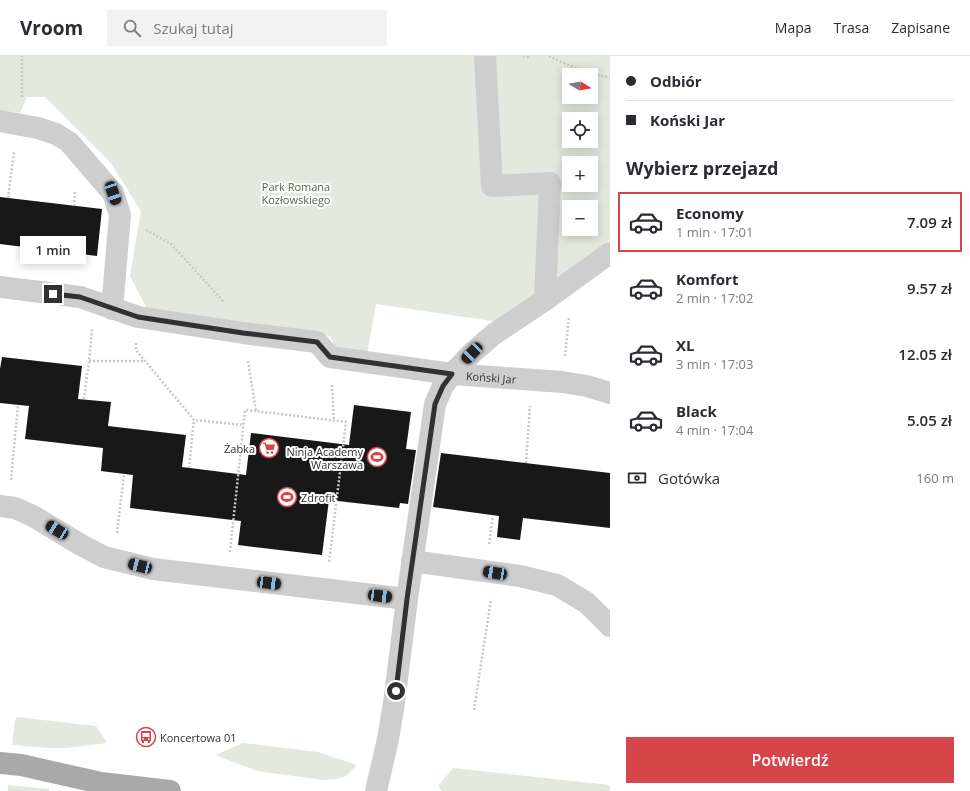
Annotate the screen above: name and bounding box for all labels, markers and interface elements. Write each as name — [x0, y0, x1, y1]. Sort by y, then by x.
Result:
search box — [107, 10, 387, 46]
text: Vroom — [20, 15, 83, 41]
icon: search — [121, 17, 143, 39]
text: Szukaj tutaj — [153, 18, 234, 38]
text: Mapa — [775, 18, 812, 37]
text: Trasa — [834, 18, 869, 37]
text: Zapisane — [891, 18, 950, 37]
north arrow — [562, 68, 598, 104]
map controls — [562, 68, 598, 236]
text: Odbiór — [650, 71, 702, 91]
text: Koński Jar — [650, 110, 725, 130]
button: locate — [562, 112, 598, 148]
button: + — [562, 156, 598, 192]
text: Wybierz przejazd — [626, 156, 778, 180]
park label: Park Romana Kozłowskiego — [262, 179, 331, 207]
car — [103, 180, 123, 206]
button: − — [562, 200, 598, 236]
text: Economy — [676, 203, 744, 223]
icon: car — [628, 204, 664, 240]
text: 7.09 zł — [907, 212, 952, 232]
text: 1 min · 17:01 — [676, 223, 753, 241]
callout: 1 min — [20, 236, 86, 264]
text: 1 min — [35, 241, 71, 259]
text: Komfort — [676, 269, 738, 289]
icon: car — [628, 270, 664, 306]
text: 9.57 zł — [907, 278, 952, 298]
route end — [44, 285, 62, 303]
text: 2 min · 17:02 — [676, 289, 753, 307]
text: XL — [676, 335, 694, 355]
icon: car — [628, 336, 664, 372]
car — [459, 340, 485, 366]
text: 12.05 zł — [898, 344, 952, 364]
text: 3 min · 17:03 — [676, 355, 753, 373]
street label: Koński Jar — [465, 368, 517, 386]
text: Black — [676, 401, 717, 421]
icon: car — [628, 402, 664, 438]
text: 5.05 zł — [907, 410, 952, 430]
text: 4 min · 17:04 — [676, 421, 753, 439]
supermarket icon: Żabka — [258, 437, 280, 459]
place label: Żabka — [224, 441, 255, 456]
place label: Ninja Academy Warszawa — [287, 444, 363, 472]
sports icon: Ninja Academy Warszawa — [366, 446, 388, 468]
icon: cash — [626, 467, 648, 489]
text: Gotówka — [658, 468, 720, 488]
text: 160 m — [916, 469, 954, 487]
sports icon: Zdrofit — [276, 486, 298, 508]
place label: Zdrofit — [301, 490, 336, 505]
car — [44, 519, 70, 541]
car — [127, 557, 153, 575]
car — [482, 565, 508, 581]
car — [256, 576, 282, 590]
car — [367, 589, 393, 603]
route start — [387, 682, 405, 700]
bus stop icon: Koncertowa 01 — [135, 726, 157, 748]
place label: Koncertowa 01 — [160, 730, 237, 745]
button: Potwierdź — [626, 737, 954, 783]

